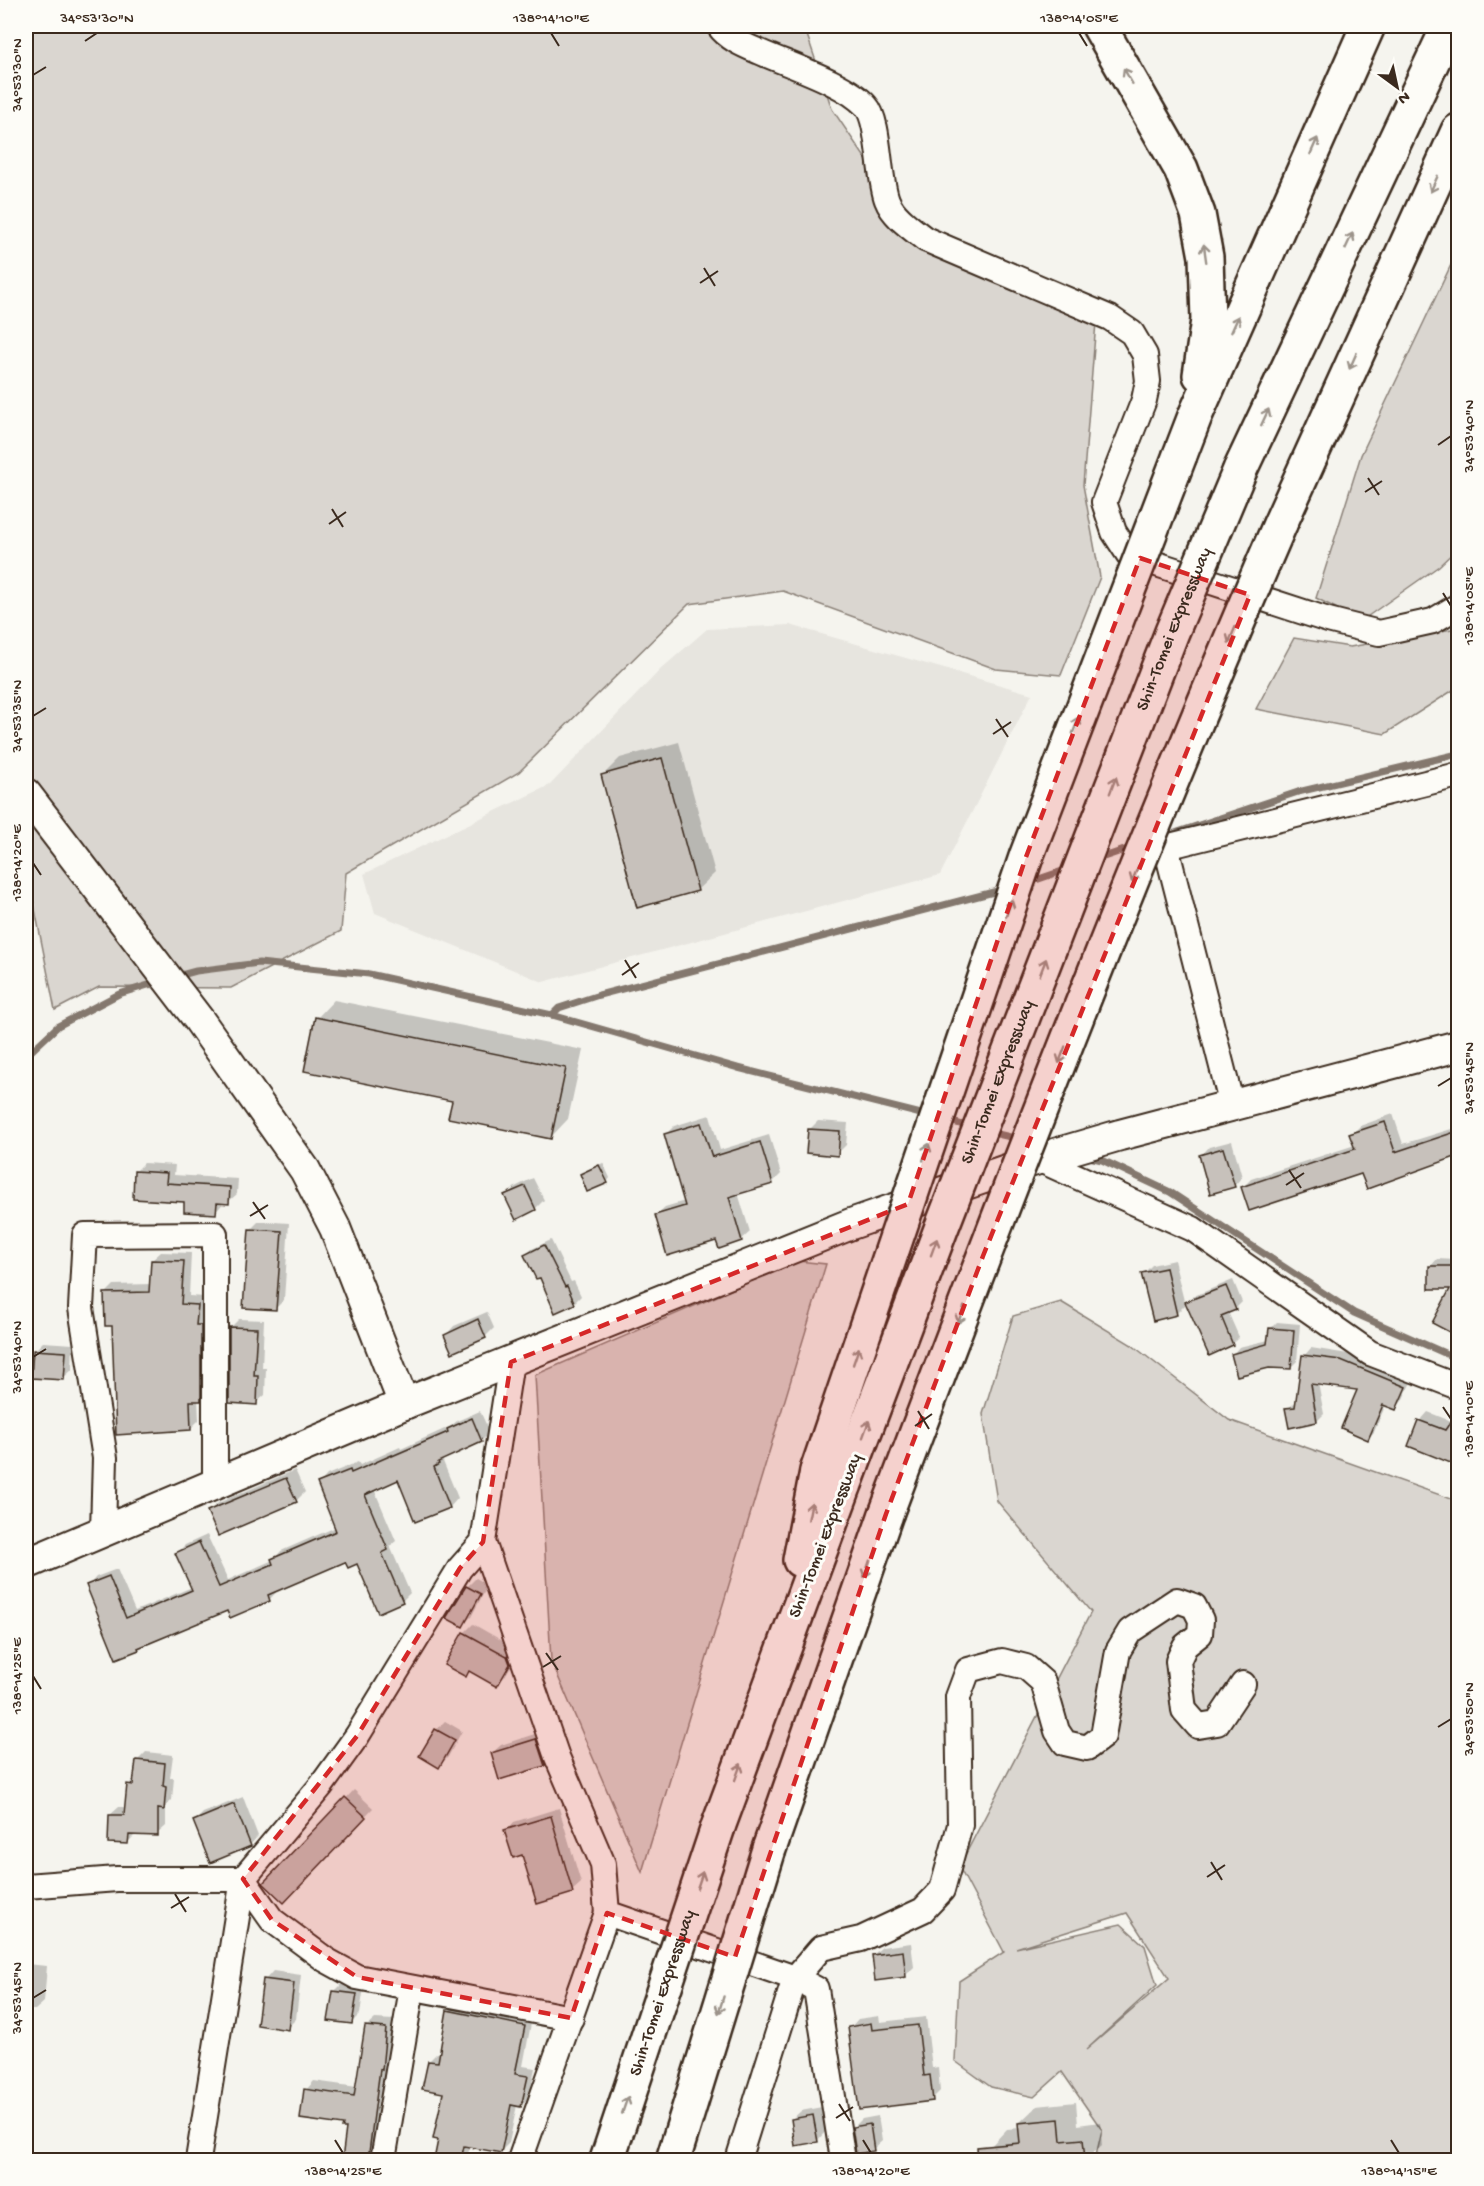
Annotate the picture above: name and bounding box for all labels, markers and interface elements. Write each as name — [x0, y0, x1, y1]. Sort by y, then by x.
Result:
text: 34°53'30"N — [59, 10, 134, 28]
text: 138°14'10"E — [512, 10, 590, 28]
text: 138°14'05"E — [1039, 10, 1119, 28]
text: 34°53'30"N — [9, 38, 27, 113]
north arrow — [1367, 57, 1427, 117]
one-way arrow — [1121, 68, 1133, 85]
text: N — [1393, 86, 1413, 108]
one-way arrow — [1309, 137, 1321, 155]
one-way arrow — [1428, 174, 1439, 192]
one-way arrow — [1344, 233, 1356, 251]
one-way arrow — [1199, 244, 1210, 264]
one-way arrow — [1230, 315, 1242, 333]
one-way arrow — [1347, 352, 1359, 370]
text: 34°53'40"N — [1461, 399, 1479, 473]
one-way arrow — [1260, 409, 1272, 427]
street label: Shin-Tomei Expressway — [1132, 544, 1217, 714]
text: 138°14'05"E — [1461, 566, 1479, 646]
one-way arrow — [1226, 626, 1237, 644]
text: 34°53'35"N — [9, 679, 27, 753]
one-way arrow — [1072, 716, 1083, 735]
one-way arrow — [1108, 776, 1119, 795]
text: 138°14'20"E — [9, 824, 27, 903]
one-way arrow — [1128, 864, 1139, 883]
one-way arrow — [1004, 899, 1015, 918]
one-way arrow — [1038, 958, 1049, 977]
street label: Shin-Tomei Expressway — [957, 997, 1039, 1167]
text: 34°53'45"N — [1461, 1042, 1479, 1115]
one-way arrow — [1056, 1046, 1067, 1064]
one-way arrow — [921, 1143, 932, 1162]
one-way arrow — [929, 1238, 940, 1256]
one-way arrow — [955, 1305, 966, 1324]
text: 34°53'40"N — [9, 1320, 27, 1394]
one-way arrow — [852, 1347, 863, 1366]
text: 138°14'10"E — [1461, 1380, 1479, 1458]
one-way arrow — [861, 1420, 872, 1439]
street label: Shin-Tomei Expressway — [785, 1451, 867, 1621]
one-way arrow — [805, 1501, 816, 1521]
one-way arrow — [860, 1559, 871, 1578]
text: 138°14'25"E — [9, 1637, 27, 1715]
text: 34°53'50"N — [1461, 1682, 1479, 1757]
one-way arrow — [734, 1763, 745, 1782]
one-way arrow — [695, 1871, 706, 1890]
street label: Shin-Tomei Expressway — [625, 1907, 700, 2079]
text: 34°53'45"N — [9, 1962, 27, 2035]
one-way arrow — [715, 1995, 726, 2014]
one-way arrow — [620, 2096, 631, 2115]
text: 138°14'25"E — [304, 2163, 382, 2181]
text: 138°14'20"E — [831, 2163, 910, 2181]
text: 138°14'15"E — [1360, 2163, 1437, 2181]

